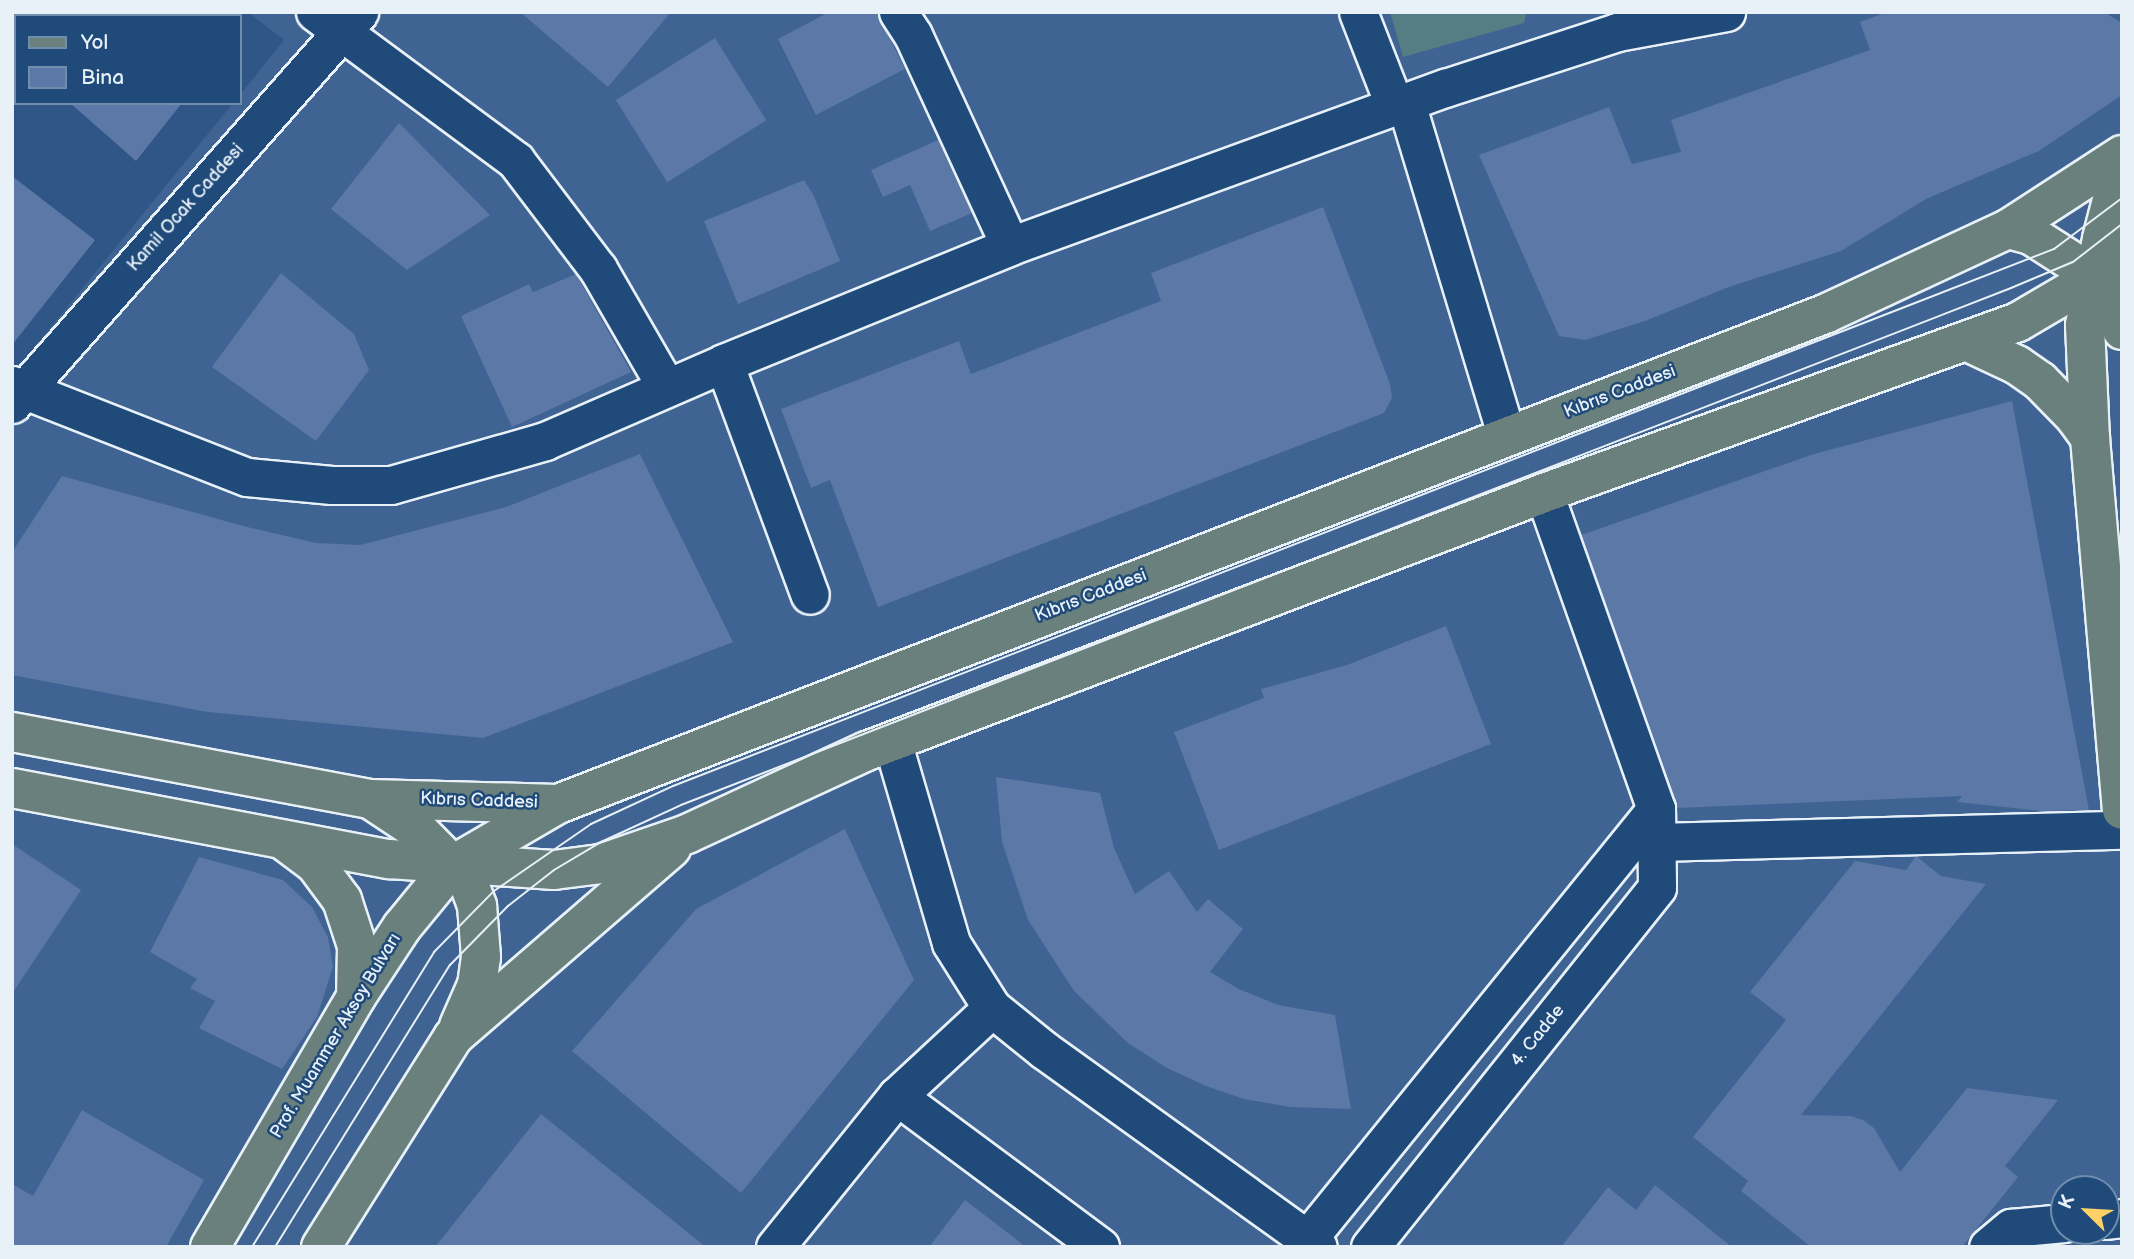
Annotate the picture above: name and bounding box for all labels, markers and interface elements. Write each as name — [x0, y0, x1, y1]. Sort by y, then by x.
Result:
legend — [14, 14, 242, 105]
text: Yol — [81, 30, 108, 55]
text: Bina — [81, 65, 124, 90]
street label: Kamil Ocak Caddesi — [123, 140, 249, 276]
street label: Kıbrıs Caddesi — [1561, 361, 1679, 423]
street label: Kıbrıs Caddesi — [1032, 565, 1150, 627]
street label: Kıbrıs Caddesi — [420, 788, 538, 814]
street label: Prof. Muammer Aksoy Bulvarı — [266, 929, 406, 1143]
street label: 4. Cadde — [1506, 1001, 1570, 1071]
north arrow — [2050, 1175, 2120, 1245]
text: K — [2054, 1191, 2080, 1213]

